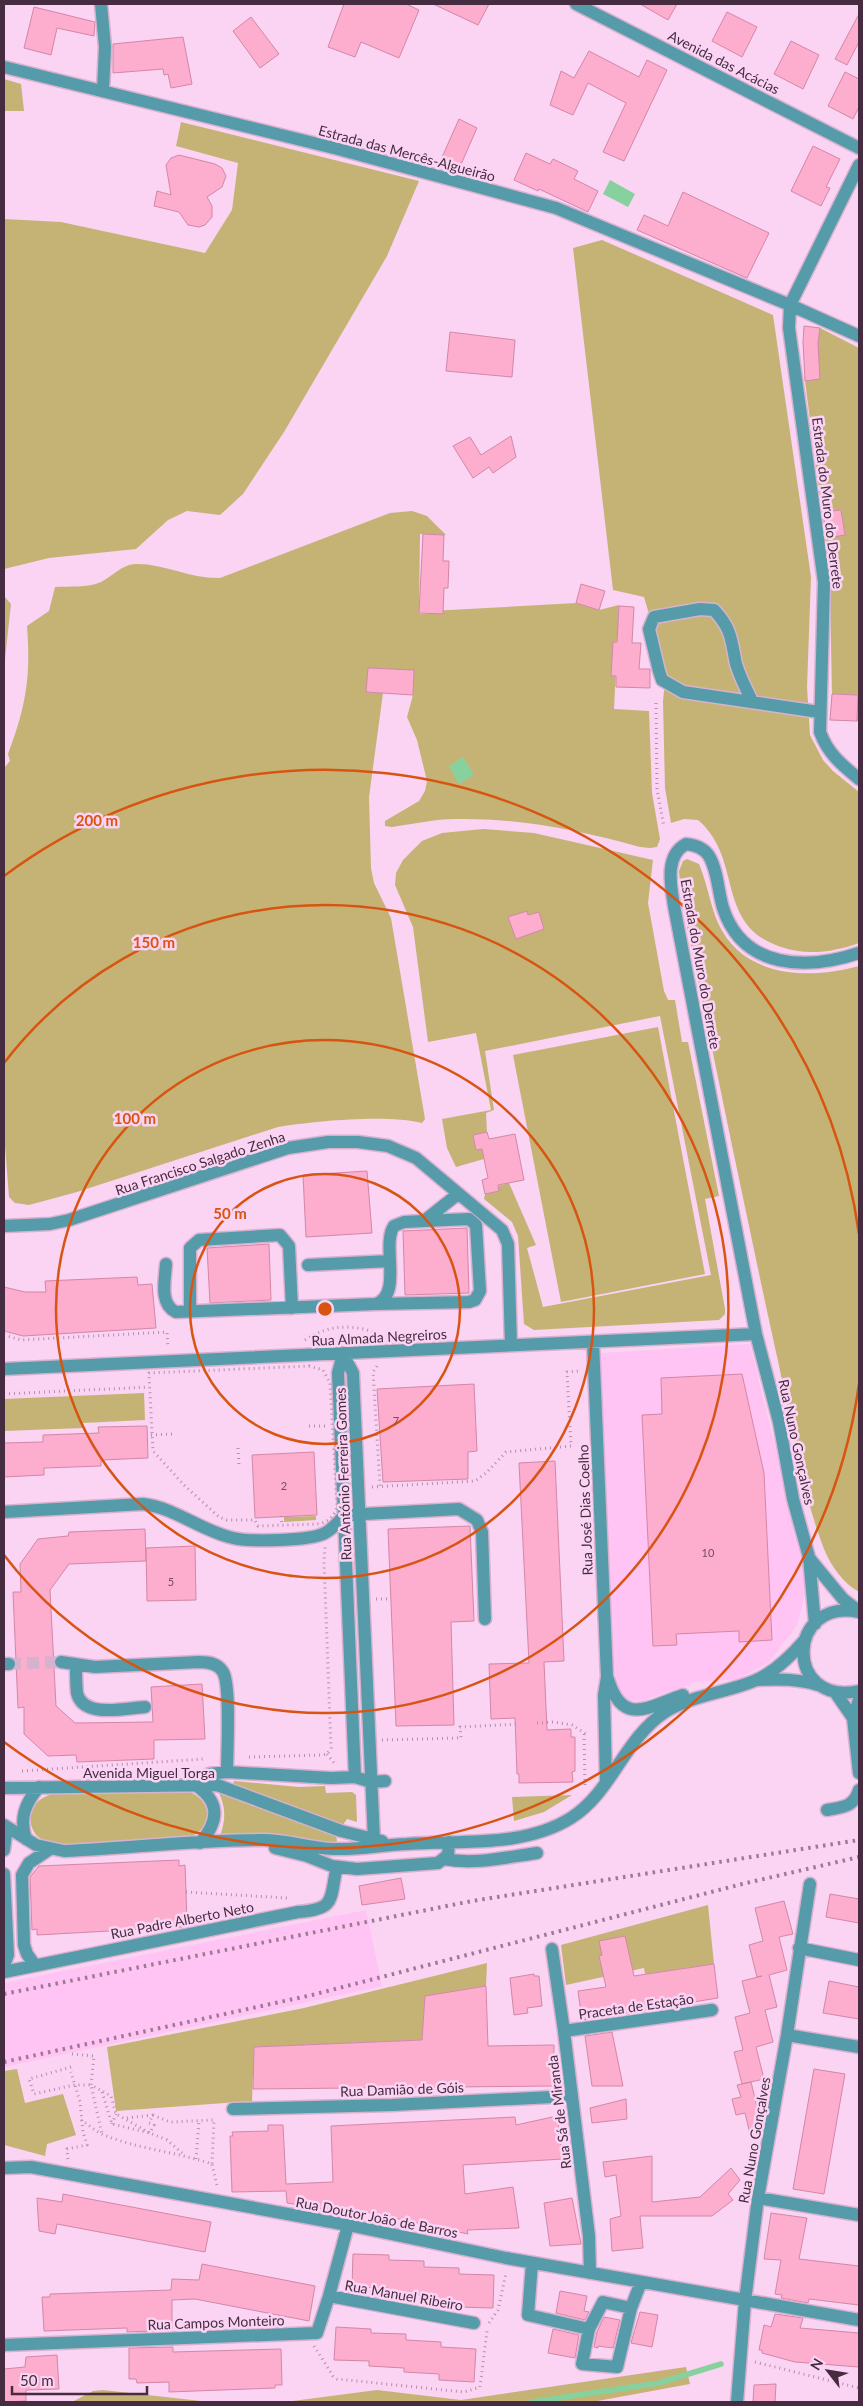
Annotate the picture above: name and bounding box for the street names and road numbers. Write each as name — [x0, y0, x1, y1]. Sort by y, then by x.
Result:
street label: Avenida das Acácias — [665, 27, 783, 97]
street label: Estrada das Mercês-Algueirão — [317, 121, 497, 185]
street label: Estrada do Muro do Derrete — [809, 416, 847, 590]
street label: Estrada do Muro do Derrete — [678, 877, 724, 1051]
street label: Rua Francisco Salgado Zenha — [113, 1127, 287, 1199]
street label: Rua Almada Negreiros — [311, 1325, 447, 1349]
street label: Rua Nuno Gonçalves — [775, 1378, 819, 1506]
street label: Rua António Ferreira Gomes — [331, 1387, 355, 1561]
street label: Rua José Dias Coelho — [574, 1444, 596, 1576]
street label: Avenida Miguel Torga — [83, 1764, 215, 1781]
street label: Rua Padre Alberto Neto — [109, 1898, 255, 1942]
street label: Praceta de Estação — [577, 1989, 695, 2022]
street label: Rua Sá de Miranda — [544, 2054, 574, 2170]
street label: Rua Nuno Gonçalves — [735, 2076, 773, 2204]
street label: Rua Damião de Góis — [340, 2078, 464, 2100]
street label: Rua Doutor João de Barros — [295, 2193, 459, 2241]
street label: Rua Manuel Ribeiro — [344, 2276, 465, 2314]
street label: Rua Campos Monteiro — [147, 2311, 285, 2333]

